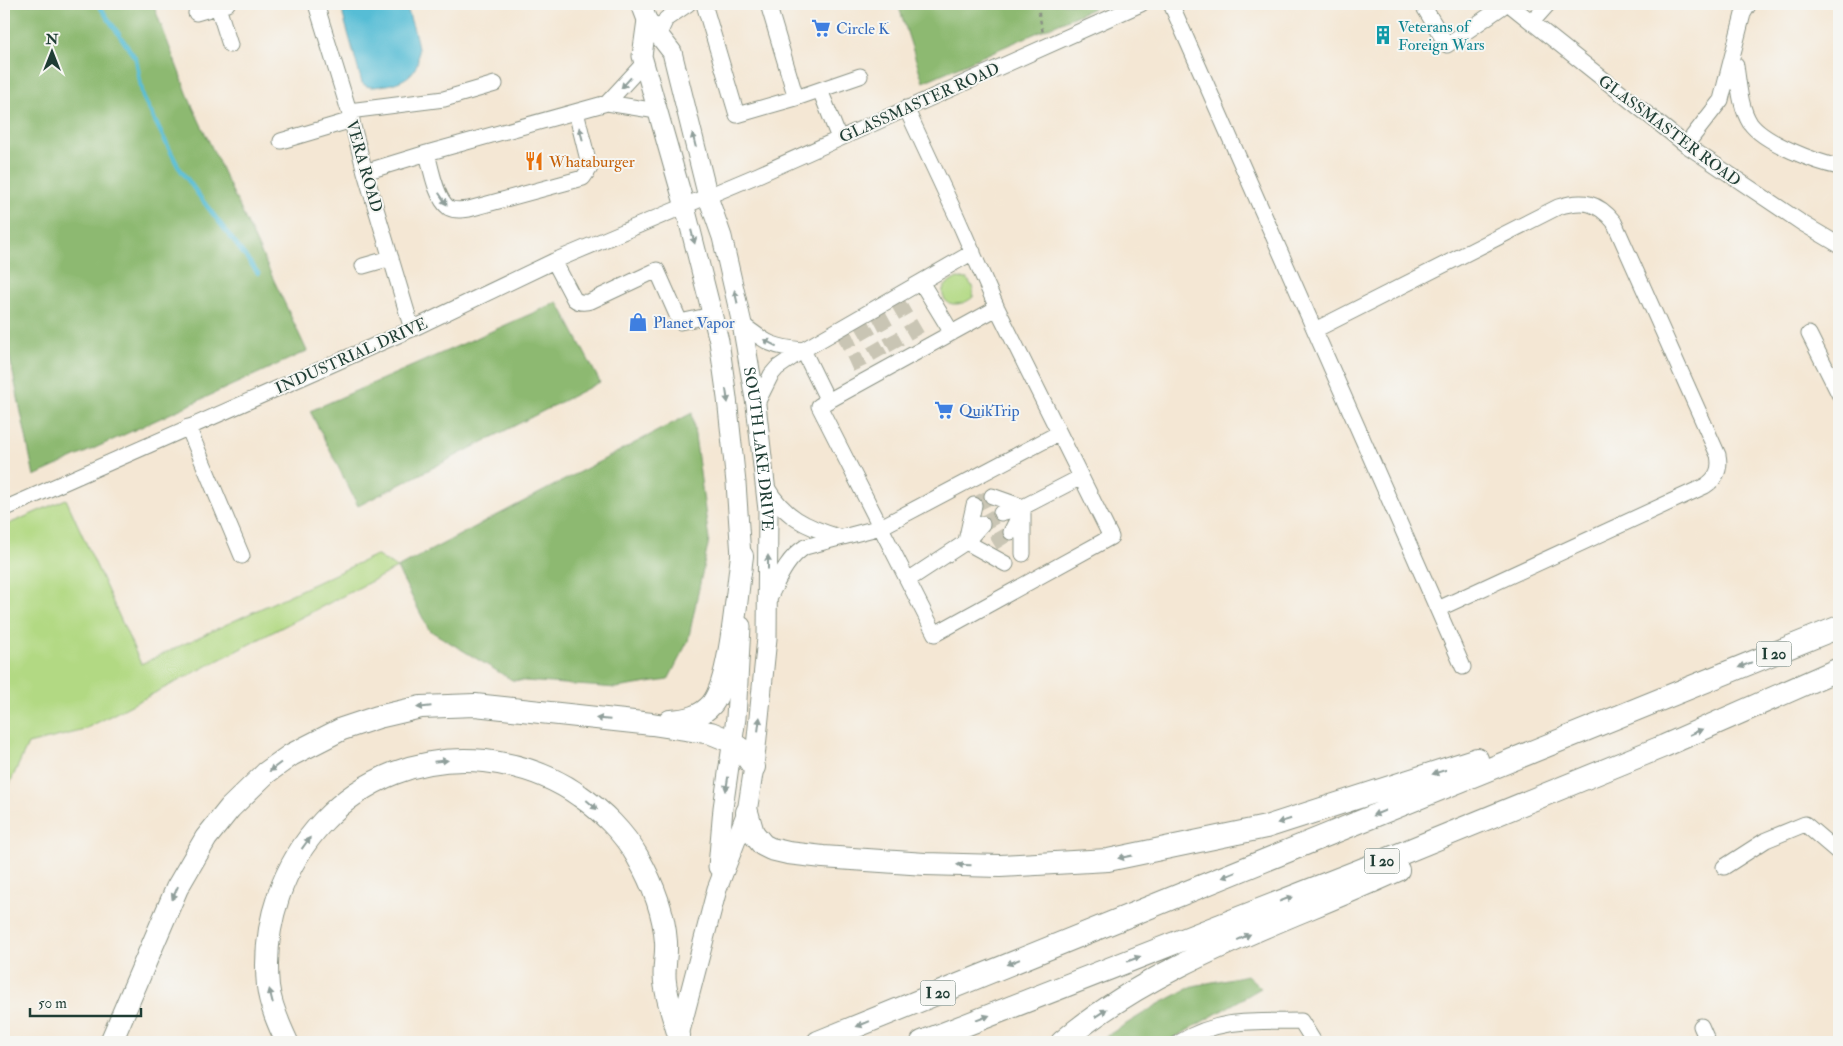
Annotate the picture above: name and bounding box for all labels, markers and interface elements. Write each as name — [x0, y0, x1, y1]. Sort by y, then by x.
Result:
supermarket icon: Circle K — [810, 17, 832, 39]
place label: Veterans of Foreign Wars — [1398, 17, 1485, 55]
place label: Circle K — [836, 19, 890, 39]
building icon: Veterans of Foreign Wars — [1372, 24, 1394, 46]
north arrow — [28, 28, 78, 78]
text: N — [45, 31, 59, 48]
street label: GLASSMASTER ROAD — [836, 59, 1003, 147]
street label: GLASSMASTER ROAD — [1594, 71, 1745, 191]
one-way arrow — [620, 77, 632, 89]
street label: VERA ROAD — [341, 118, 387, 215]
one-way arrow — [577, 126, 585, 141]
one-way arrow — [690, 133, 698, 148]
restaurant icon: Whataburger — [523, 150, 545, 172]
place label: Whataburger — [548, 152, 635, 172]
one-way arrow — [438, 192, 447, 206]
one-way arrow — [689, 229, 697, 244]
one-way arrow — [732, 289, 740, 304]
shop icon: Planet Vapor — [627, 311, 649, 333]
street label: INDUSTRIAL DRIVE — [272, 313, 431, 399]
place label: Planet Vapor — [653, 313, 735, 334]
one-way arrow — [763, 339, 777, 347]
street label: SOUTH LAKE DRIVE — [739, 365, 777, 531]
one-way arrow — [723, 388, 731, 404]
supermarket icon: QuikTrip — [933, 399, 955, 421]
place label: QuikTrip — [959, 401, 1020, 422]
one-way arrow — [764, 554, 772, 570]
road number: I 20 — [1756, 642, 1792, 666]
one-way arrow — [1737, 661, 1752, 669]
one-way arrow — [416, 703, 432, 711]
one-way arrow — [595, 715, 611, 723]
one-way arrow — [755, 716, 763, 732]
one-way arrow — [1689, 728, 1703, 736]
one-way arrow — [433, 757, 449, 765]
one-way arrow — [268, 762, 282, 772]
one-way arrow — [1431, 768, 1446, 776]
one-way arrow — [722, 776, 730, 792]
one-way arrow — [586, 799, 598, 811]
one-way arrow — [1372, 810, 1387, 818]
one-way arrow — [1276, 818, 1291, 826]
one-way arrow — [301, 836, 311, 849]
road number: I 20 — [1364, 848, 1400, 874]
one-way arrow — [1117, 853, 1133, 861]
one-way arrow — [955, 861, 971, 869]
one-way arrow — [1222, 871, 1236, 879]
one-way arrow — [170, 886, 178, 900]
one-way arrow — [1279, 895, 1294, 903]
one-way arrow — [1237, 932, 1251, 940]
one-way arrow — [1127, 954, 1142, 962]
one-way arrow — [1006, 959, 1020, 967]
road number: I 20 — [920, 980, 956, 1006]
scale bar — [30, 986, 141, 1018]
one-way arrow — [267, 989, 275, 1004]
text: 50 m — [38, 994, 67, 1013]
one-way arrow — [1094, 1008, 1108, 1018]
one-way arrow — [976, 1014, 991, 1022]
one-way arrow — [856, 1020, 870, 1028]

